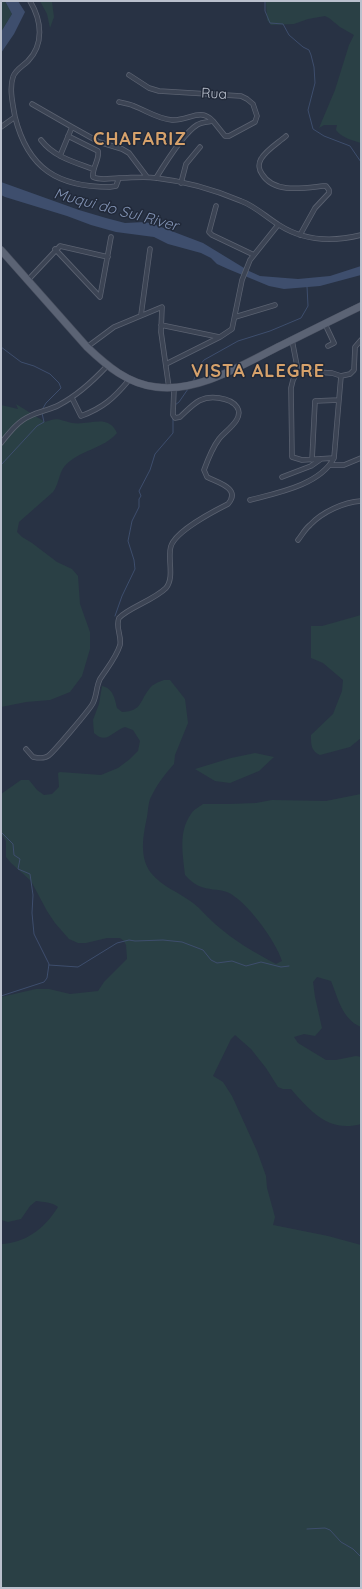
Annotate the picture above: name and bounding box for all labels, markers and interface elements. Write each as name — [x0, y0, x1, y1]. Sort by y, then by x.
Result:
street label: Rua — [201, 85, 227, 103]
district label: CHAFARIZ — [93, 129, 187, 151]
water label: Muqui do Sul River — [52, 185, 180, 235]
district label: VISTA ALEGRE — [191, 361, 325, 383]

